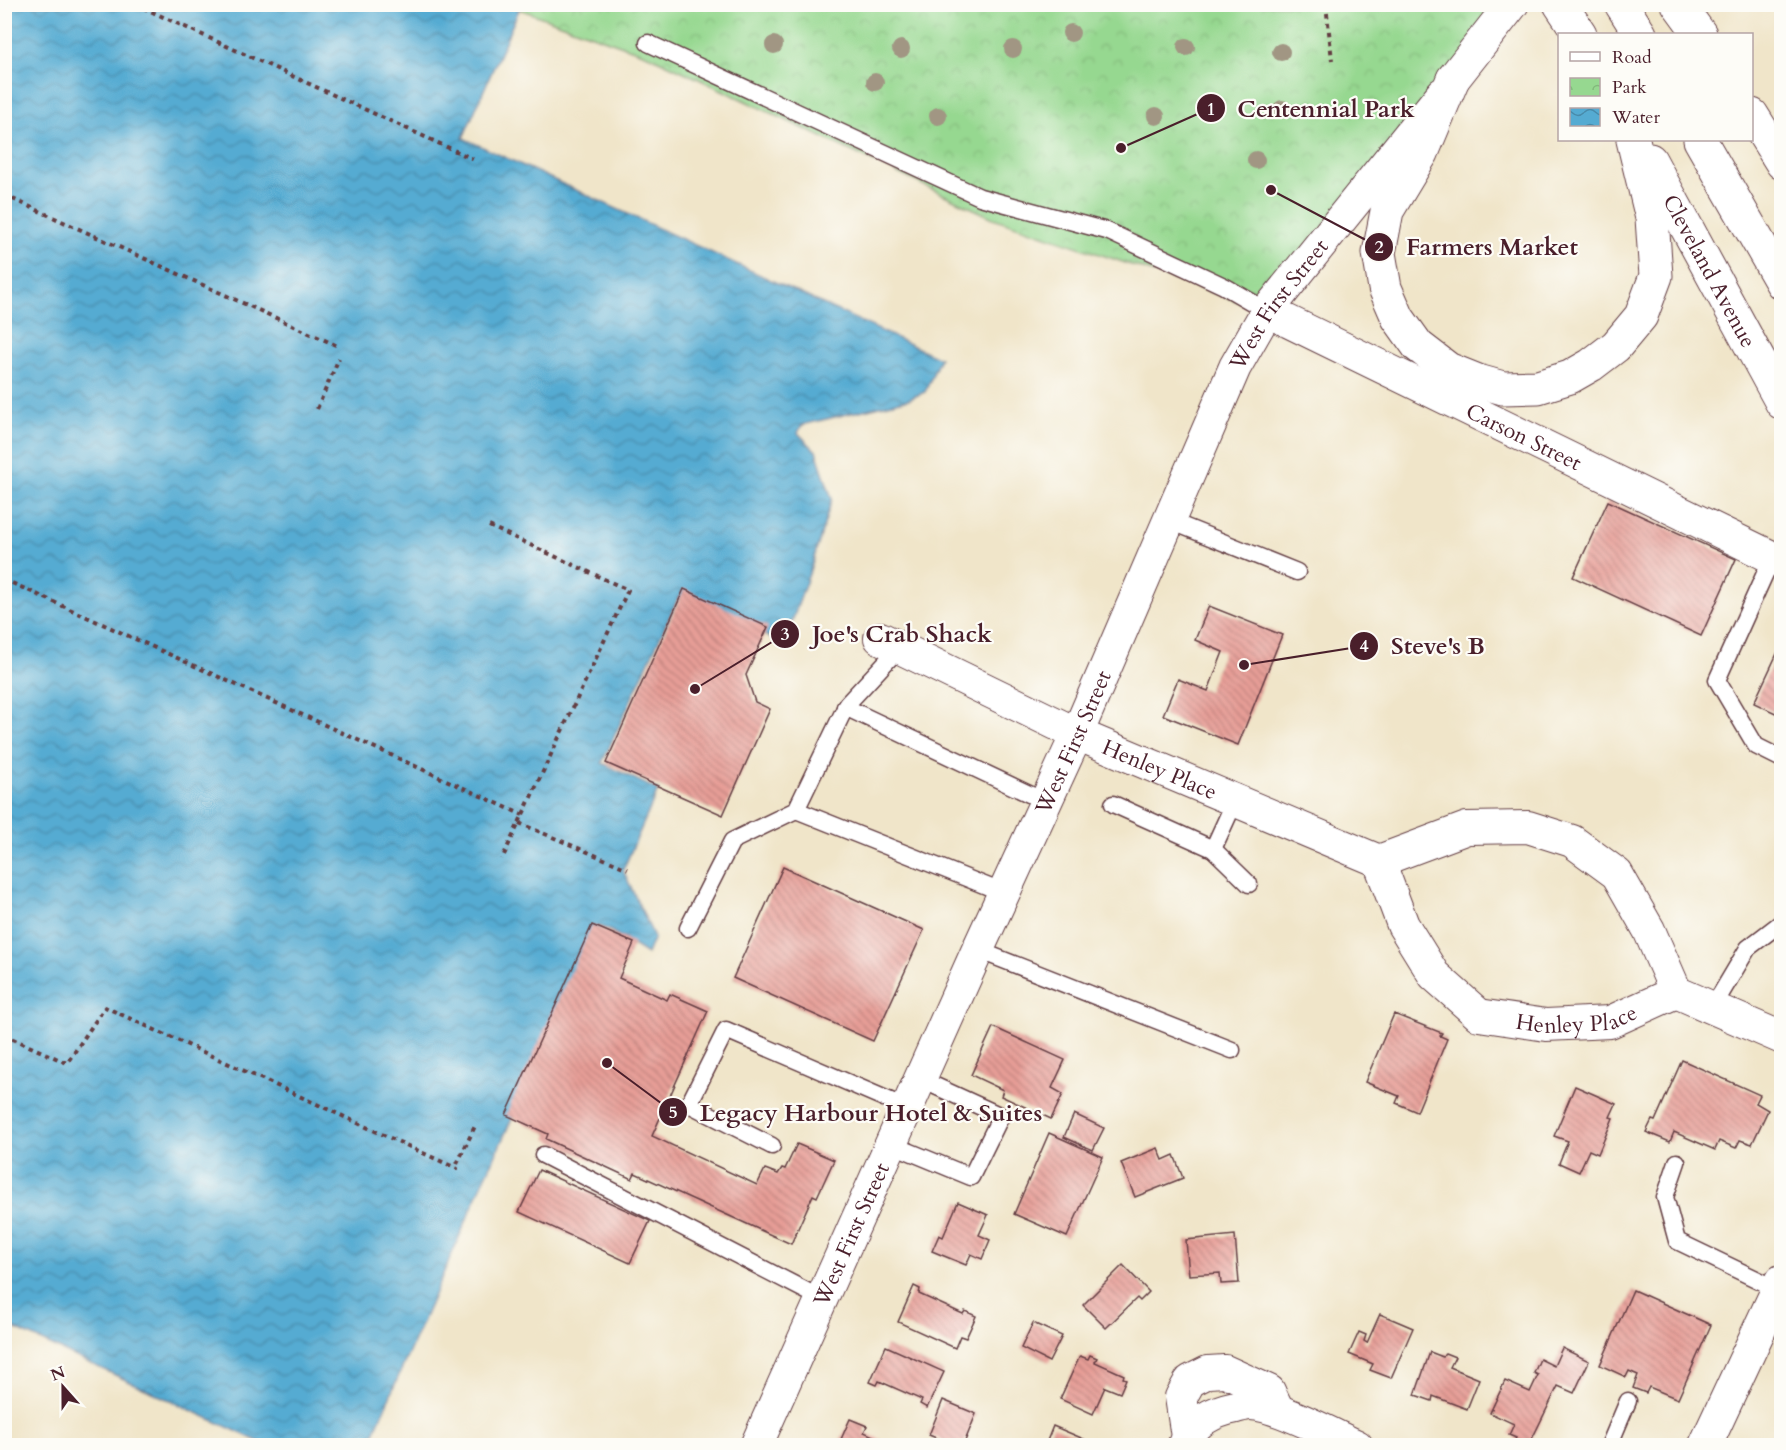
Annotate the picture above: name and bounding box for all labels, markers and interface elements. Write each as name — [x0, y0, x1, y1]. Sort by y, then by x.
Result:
legend — [1558, 33, 1753, 141]
text: Road — [1612, 45, 1652, 70]
text: Park — [1612, 75, 1647, 100]
callout: Centennial Park — [1196, 87, 1427, 129]
text: Centennial Park — [1237, 93, 1415, 126]
text: 1 — [1206, 97, 1216, 122]
text: Water — [1611, 105, 1661, 130]
street label: Cleveland Avenue — [1655, 189, 1763, 353]
callout: Farmers Market — [1364, 226, 1590, 268]
text: Farmers Market — [1406, 231, 1578, 264]
street label: West First Street — [1222, 233, 1335, 377]
text: 2 — [1374, 235, 1384, 260]
street label: Carson Street — [1461, 396, 1586, 478]
callout: Joe's Crab Shack — [770, 613, 1004, 655]
text: Joe's Crab Shack — [809, 618, 992, 651]
text: 3 — [780, 622, 790, 647]
callout: Steve's B — [1349, 625, 1497, 667]
text: Steve's B — [1391, 630, 1485, 663]
text: 4 — [1359, 634, 1369, 659]
street label: West First Street — [1028, 666, 1119, 820]
street label: Henley Place — [1097, 732, 1222, 807]
street label: Henley Place — [1514, 998, 1642, 1041]
callout: Legacy Harbour Hotel & Suites — [658, 1091, 1054, 1133]
text: Legacy Harbour Hotel & Suites — [700, 1097, 1042, 1130]
text: 5 — [668, 1100, 678, 1125]
street label: West First Street — [806, 1158, 897, 1312]
north arrow — [33, 1357, 93, 1417]
text: N — [48, 1361, 69, 1387]

